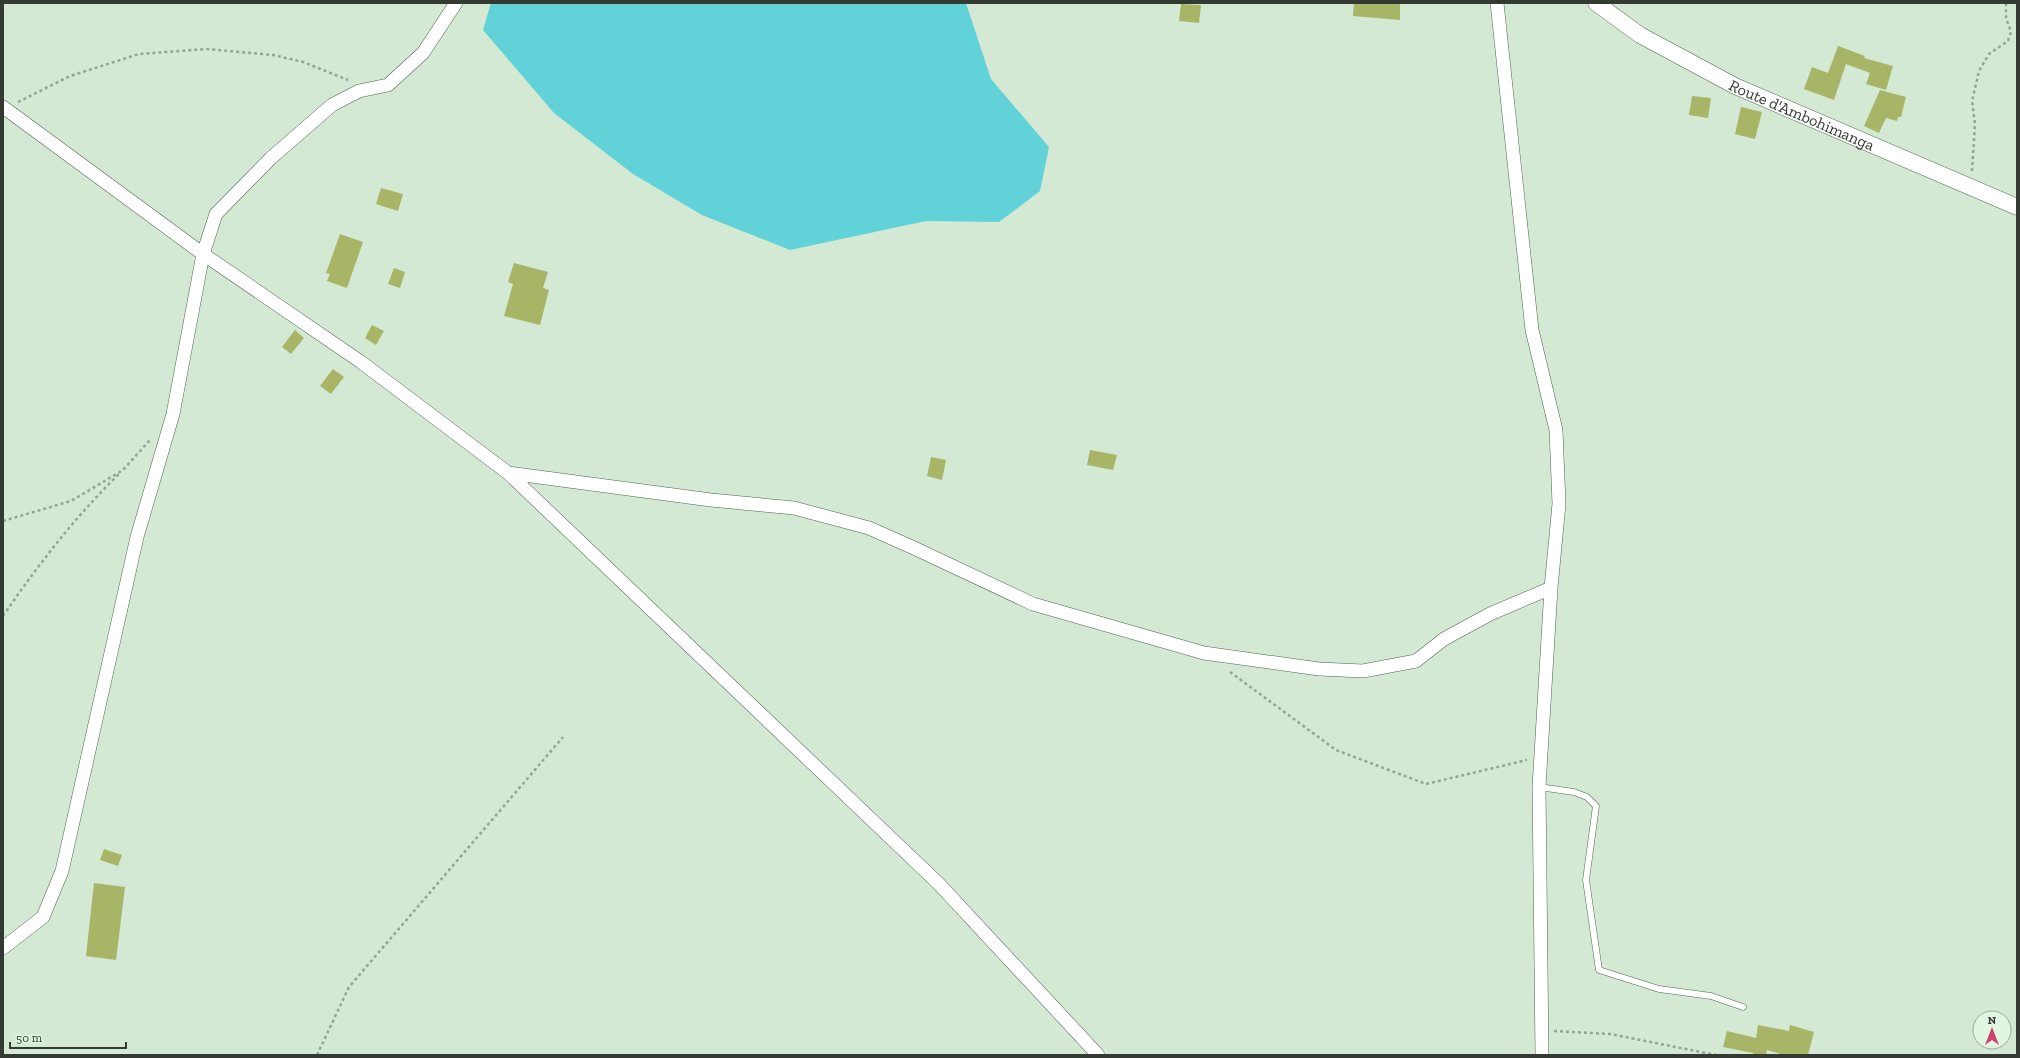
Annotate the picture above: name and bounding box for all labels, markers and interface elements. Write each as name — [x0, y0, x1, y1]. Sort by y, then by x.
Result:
street label: Route d'Ambohimanga — [1726, 76, 1877, 155]
north arrow — [1972, 1010, 2012, 1050]
text: N — [1988, 1014, 1997, 1027]
scale bar — [10, 1024, 126, 1050]
text: 50 m — [16, 1031, 43, 1045]

